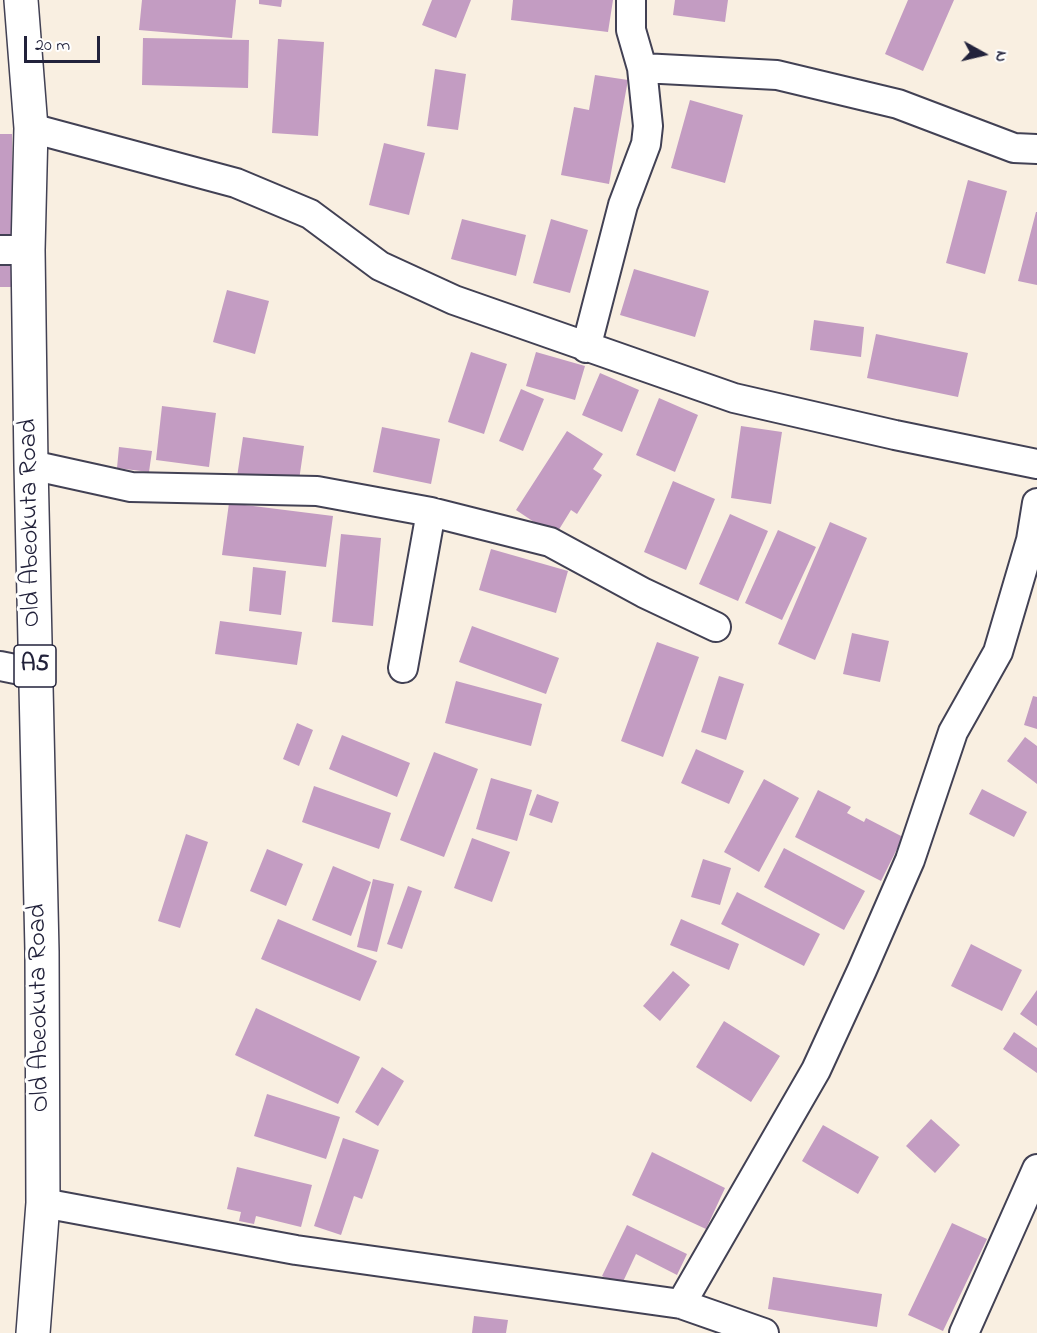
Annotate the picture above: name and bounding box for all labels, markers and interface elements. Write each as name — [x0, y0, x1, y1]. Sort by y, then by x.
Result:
scale bar — [27, 24, 104, 62]
north arrow — [953, 24, 1013, 84]
text: 20 m — [35, 33, 70, 59]
text: N — [988, 49, 1013, 64]
street label: Old Abeokuta Road — [15, 418, 49, 628]
road number: A5 — [14, 645, 56, 687]
street label: Old Abeokuta Road — [24, 903, 58, 1113]

